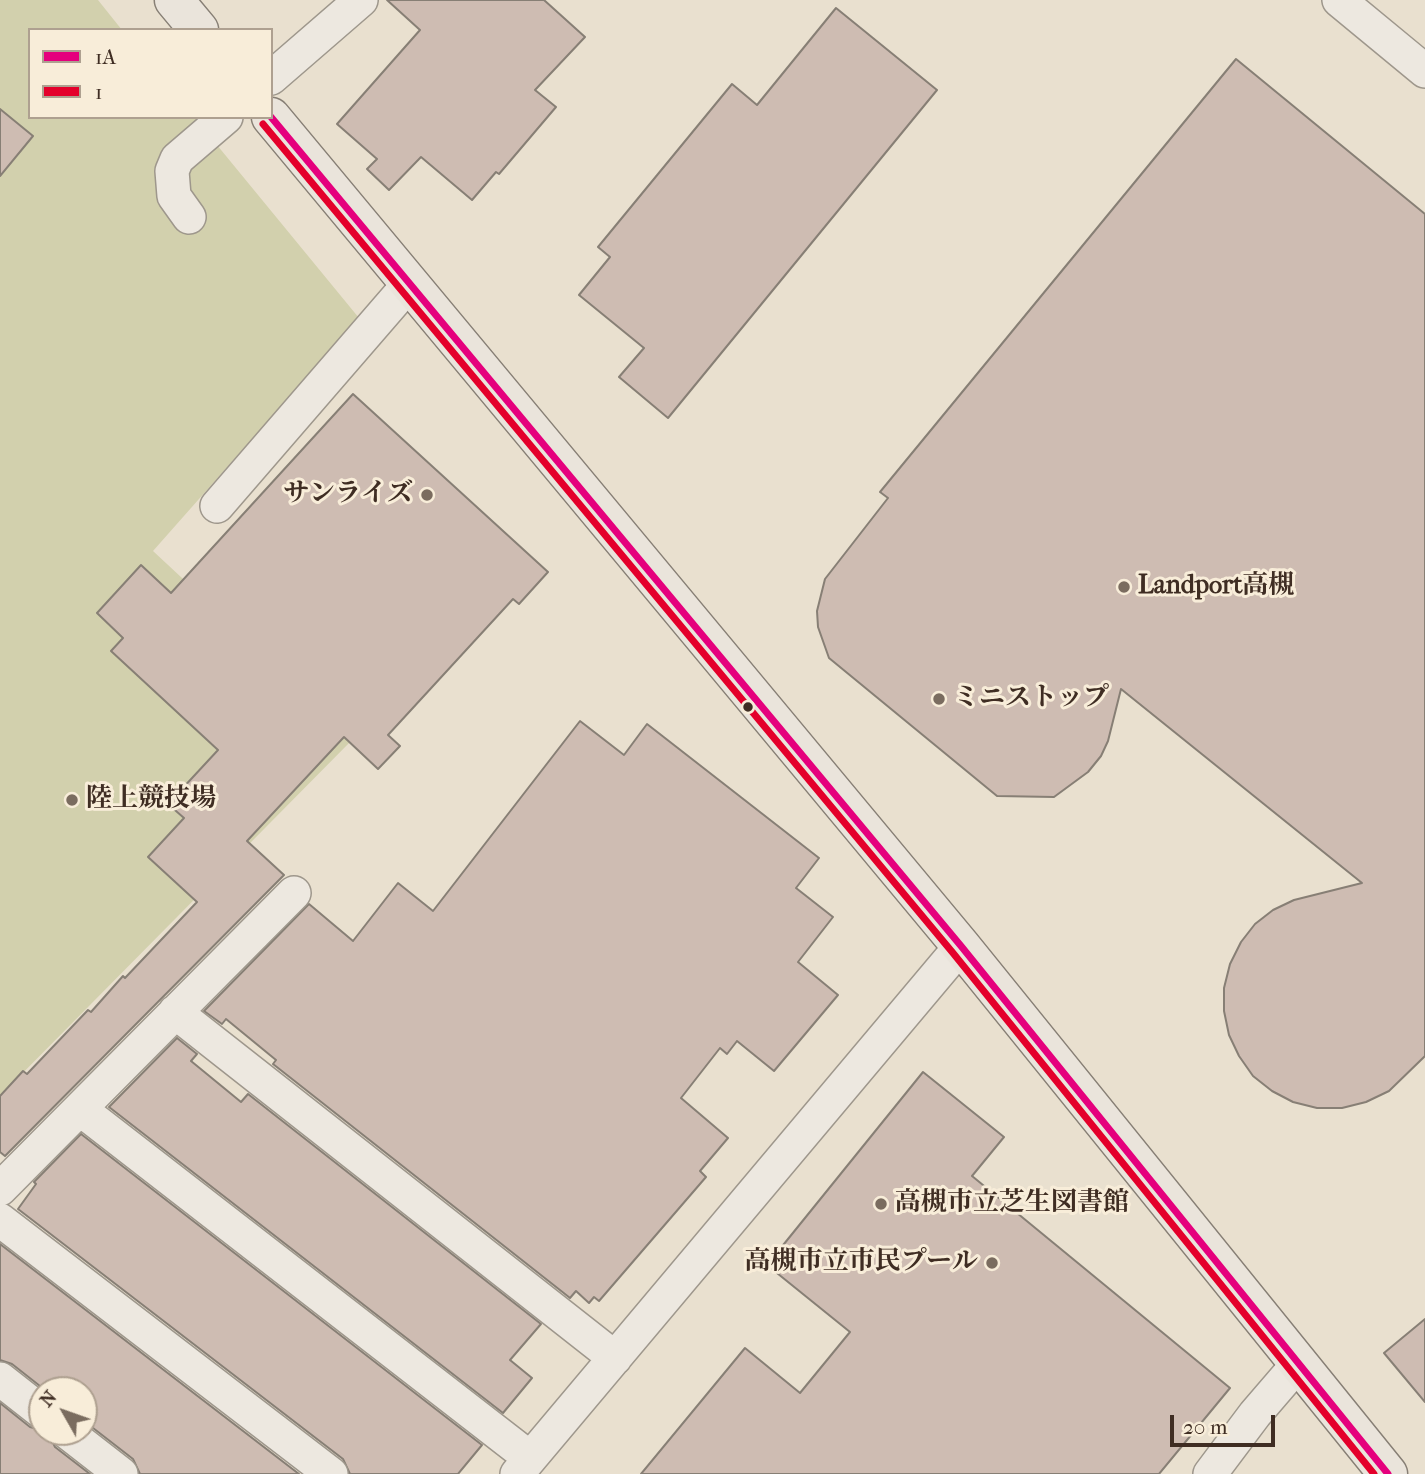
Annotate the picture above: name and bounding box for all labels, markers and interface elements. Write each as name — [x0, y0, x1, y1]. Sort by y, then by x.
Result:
legend — [28, 28, 273, 119]
text: 1A — [95, 45, 116, 69]
text: 1 — [95, 80, 103, 104]
place label: サンライズ — [283, 479, 413, 511]
marker: サンライズ — [419, 487, 435, 503]
place label: Landport高槻 — [1138, 571, 1294, 603]
marker: Landport高槻 — [1116, 579, 1132, 595]
place label: ミニストップ — [953, 683, 1109, 715]
marker: ミニストップ — [931, 691, 947, 707]
unlabelled marker — [741, 700, 755, 714]
place label: 陸上競技場 — [86, 784, 216, 816]
marker: 陸上競技場 — [64, 792, 80, 808]
place label: 高槻市立芝生図書館 — [895, 1188, 1129, 1220]
marker: 高槻市立芝生図書館 — [873, 1196, 889, 1212]
place label: 高槻市立市民プール — [745, 1247, 978, 1279]
marker: 高槻市立市民プール — [984, 1255, 1000, 1271]
north arrow — [28, 1376, 98, 1446]
text: N — [35, 1386, 62, 1411]
scale bar — [1173, 1400, 1278, 1444]
text: 20 m — [1183, 1415, 1227, 1439]

